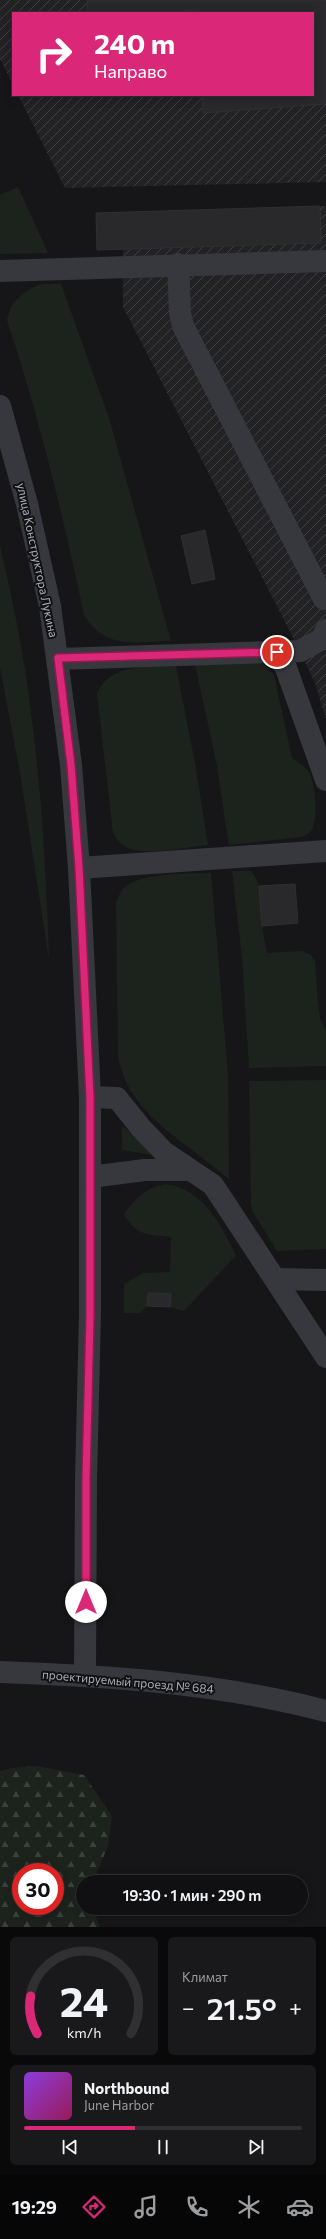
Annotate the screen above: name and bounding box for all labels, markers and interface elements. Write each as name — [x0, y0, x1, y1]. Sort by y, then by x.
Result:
text: 240 m — [94, 26, 175, 60]
icon: right — [28, 28, 80, 80]
text: Направо — [94, 60, 167, 82]
street label: улица Конструктора Лукина — [15, 481, 61, 639]
pin — [260, 635, 294, 669]
icon: arrive — [266, 641, 288, 663]
position arrow — [65, 1581, 107, 1623]
street label: проектируемый проезд № 684 — [41, 1667, 215, 1695]
speed limit sign: 30 — [12, 1863, 64, 1915]
text: 19:30 · 1 мин · 290 m — [123, 1886, 261, 1904]
text: Климат — [182, 1969, 228, 1985]
text: 24 — [60, 1975, 108, 2026]
text: 21.5° — [207, 1989, 277, 2026]
text: − — [182, 1994, 195, 2021]
text: + — [289, 1994, 302, 2021]
text: km/h — [67, 2023, 101, 2041]
text: Northbound — [84, 2079, 169, 2097]
text: June Harbor — [84, 2097, 154, 2113]
icon: previous — [59, 2136, 81, 2158]
icon: pause — [152, 2136, 174, 2158]
icon: next — [245, 2136, 267, 2158]
icon: directions — [80, 2193, 108, 2221]
icon: music — [132, 2193, 160, 2221]
icon: phone — [183, 2193, 211, 2221]
icon: climate — [235, 2193, 263, 2221]
icon: car — [286, 2193, 314, 2221]
text: 19:29 — [12, 2196, 57, 2218]

